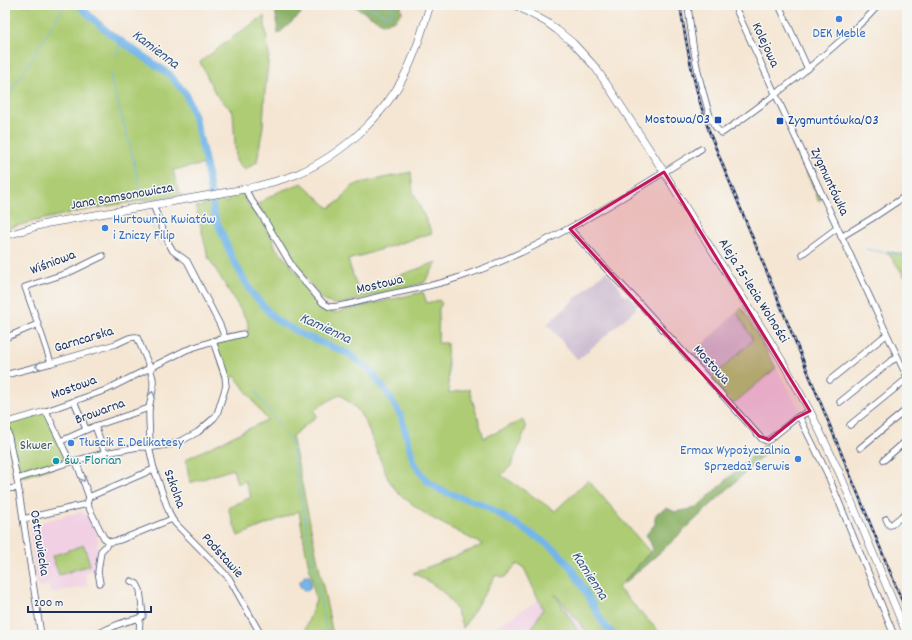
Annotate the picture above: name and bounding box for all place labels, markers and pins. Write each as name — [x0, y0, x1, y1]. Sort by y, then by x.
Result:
marker: DEK Meble — [834, 14, 844, 24]
place label: DEK Meble — [812, 24, 866, 44]
place label: Mostowa/03 — [645, 110, 710, 130]
place label: Zygmuntówka/03 — [788, 111, 879, 131]
marker: Mostowa/03 — [713, 115, 723, 125]
marker: Zygmuntówka/03 — [775, 116, 785, 126]
place label: Hurtownia Kwiatów i Zniczy Filip — [113, 210, 216, 246]
marker: Hurtownia Kwiatów i Zniczy Filip — [100, 223, 110, 233]
place label: Tłuscik E. Delikatesy — [79, 433, 184, 453]
marker: Tłuscik E. Delikatesy — [66, 438, 76, 448]
place label: Ermax Wypożyczalnia Sprzedaż Serwis — [680, 441, 790, 477]
place label: św. Florian — [64, 451, 121, 471]
marker: Ermax Wypożyczalnia Sprzedaż Serwis — [793, 454, 803, 464]
marker: św. Florian — [51, 456, 61, 466]

